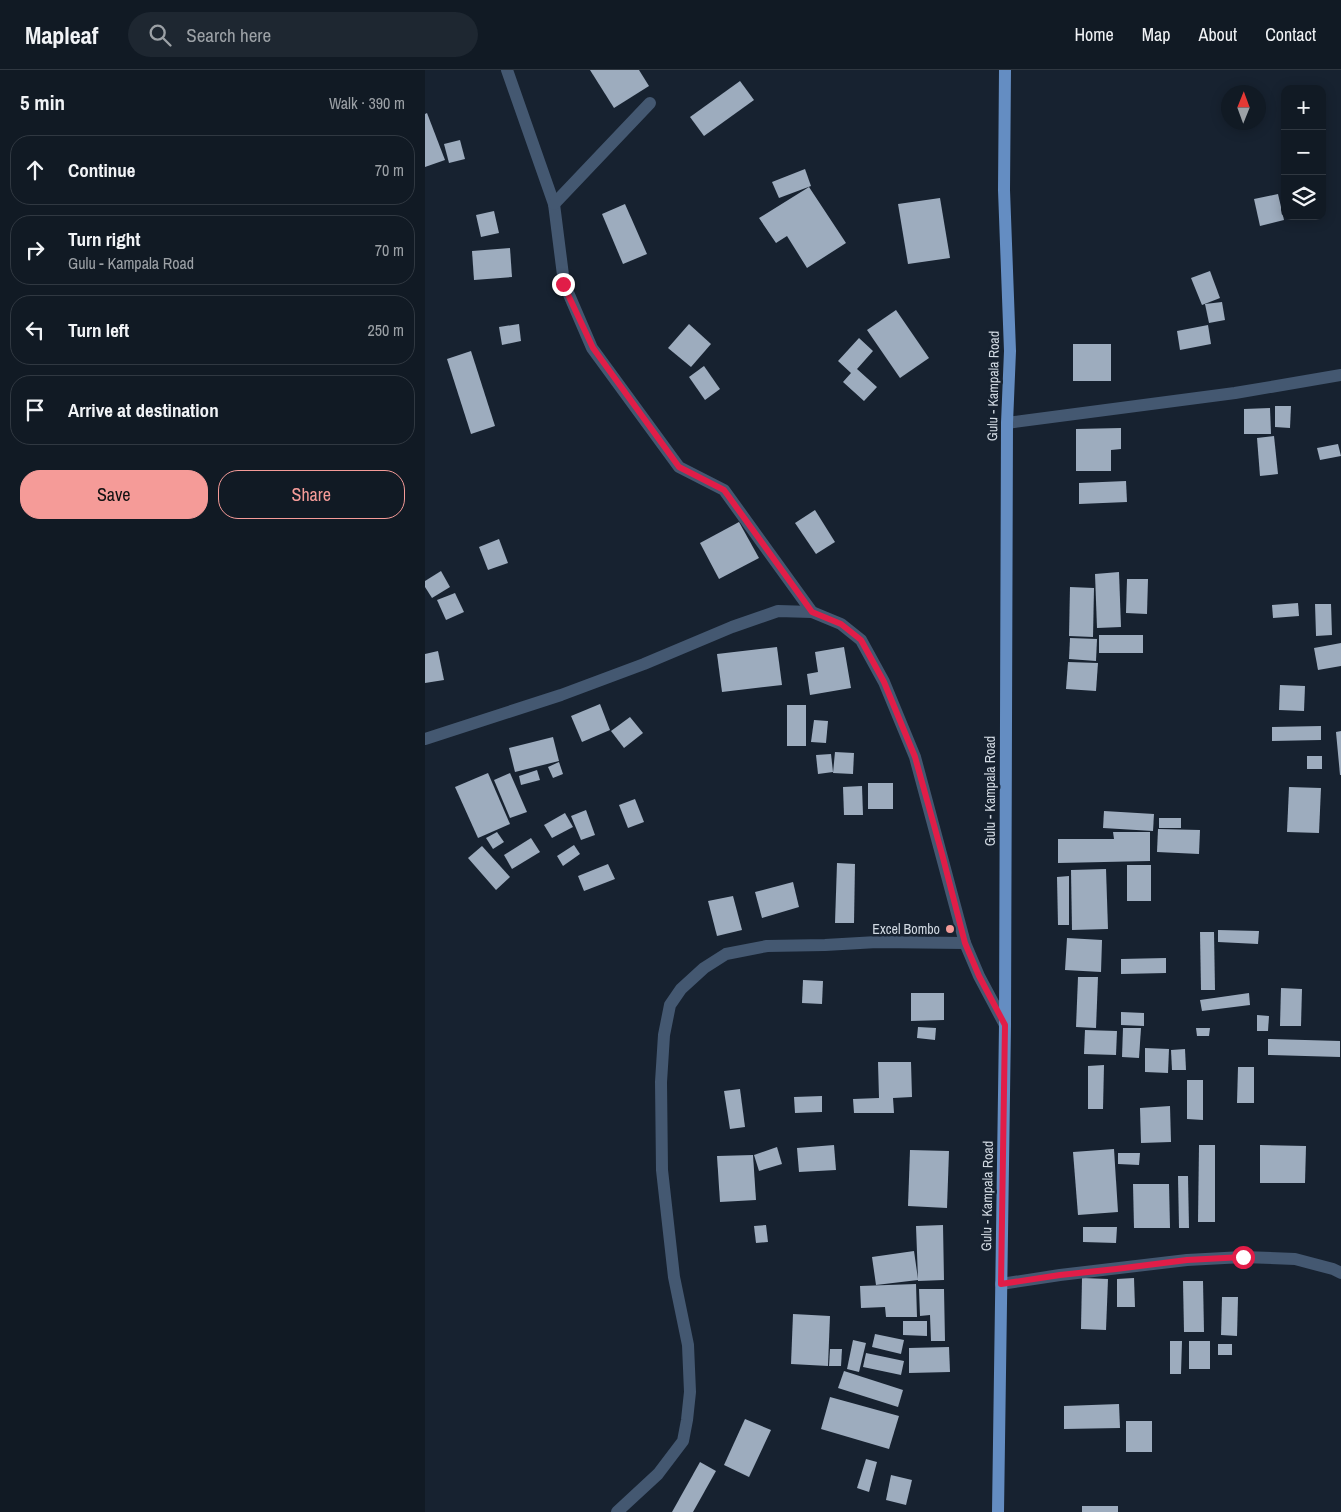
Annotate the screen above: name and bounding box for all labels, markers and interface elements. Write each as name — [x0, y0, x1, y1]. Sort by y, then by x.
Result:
search box — [128, 12, 478, 57]
text: Mapleaf — [25, 19, 98, 51]
icon: search — [146, 21, 174, 49]
text: Search here — [186, 22, 271, 48]
text: Home — [1074, 22, 1114, 47]
text: Map — [1142, 22, 1171, 47]
text: About — [1199, 22, 1237, 47]
text: Contact — [1265, 22, 1316, 47]
north arrow — [1221, 85, 1266, 130]
map controls — [1281, 85, 1326, 220]
button: + — [1281, 85, 1326, 130]
text: 5 min — [20, 88, 65, 117]
text: Walk · 390 m — [329, 92, 405, 114]
button: − — [1281, 130, 1326, 175]
icon: ahead — [21, 156, 49, 184]
text: Continue — [68, 157, 136, 183]
text: 70 m — [375, 159, 404, 181]
button: layers — [1281, 175, 1326, 220]
text: Turn right — [68, 226, 140, 252]
icon: right — [21, 236, 49, 264]
text: 70 m — [375, 239, 404, 261]
text: Gulu - Kampala Road — [68, 252, 194, 274]
route end — [552, 273, 575, 296]
icon: left — [21, 316, 49, 344]
text: Turn left — [68, 317, 129, 343]
text: 250 m — [368, 319, 404, 341]
street label: Gulu - Kampala Road — [983, 331, 1003, 441]
icon: arrive — [21, 396, 49, 424]
text: Arrive at destination — [68, 397, 219, 423]
button: Save — [20, 470, 208, 519]
button: Share — [218, 470, 405, 519]
street label: Gulu - Kampala Road — [981, 736, 999, 846]
place label: Excel Bombo — [872, 920, 940, 938]
marker: Excel Bombo — [944, 923, 956, 935]
street label: Gulu - Kampala Road — [977, 1141, 997, 1251]
route start — [1232, 1246, 1255, 1269]

